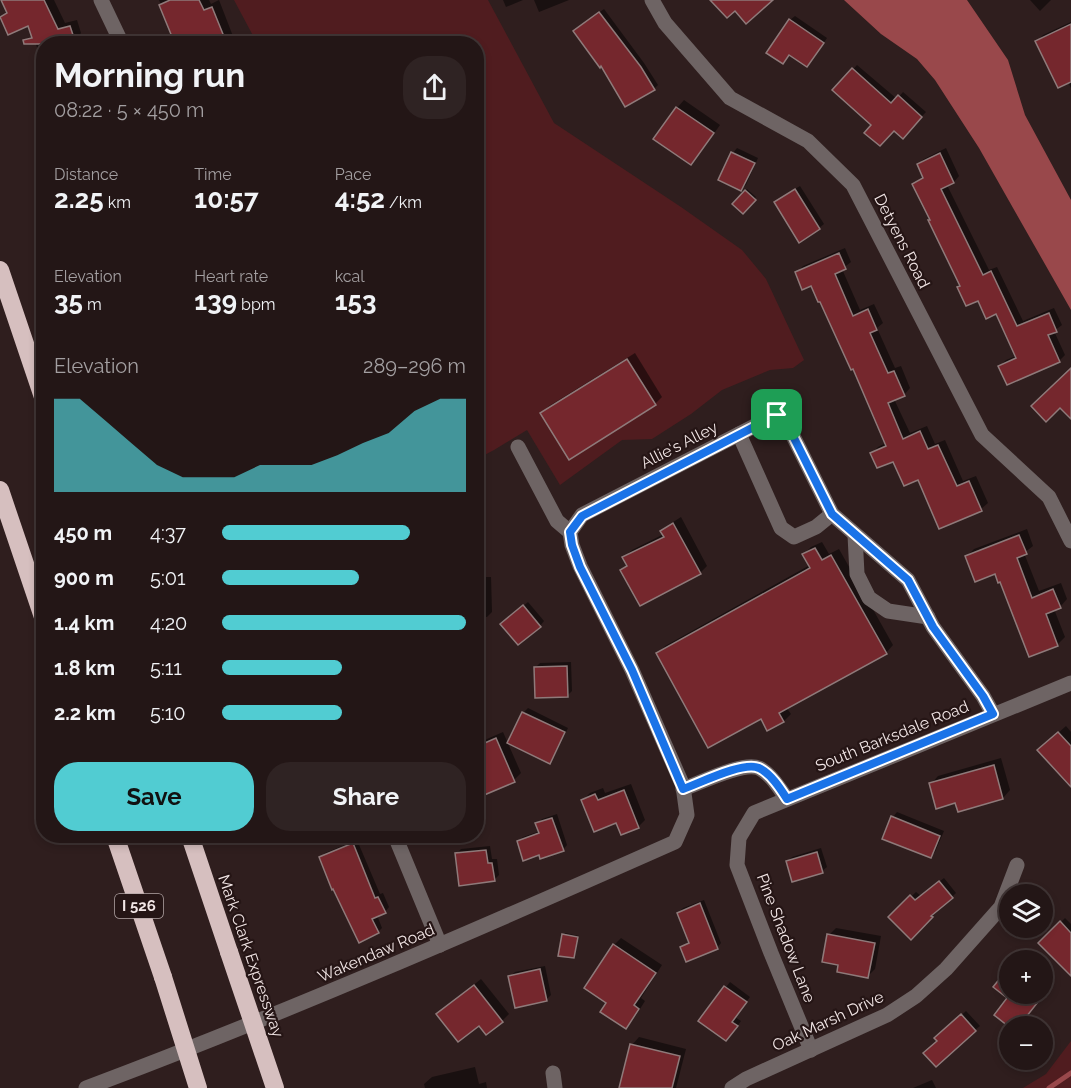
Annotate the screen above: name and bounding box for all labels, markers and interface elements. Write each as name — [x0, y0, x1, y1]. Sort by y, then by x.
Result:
text: Morning run — [54, 56, 245, 95]
button: share — [403, 56, 466, 119]
text: 08:22 · 5 × 450 m — [54, 98, 204, 122]
text: Distance — [54, 165, 118, 184]
text: Time — [194, 165, 232, 184]
text: Pace — [335, 165, 371, 184]
text: 2.25 — [54, 184, 104, 214]
text: 10:57 — [194, 184, 259, 214]
text: 4:52 — [335, 184, 385, 214]
street label: Detyens Road — [870, 191, 934, 291]
text: km — [104, 193, 131, 212]
text: /km — [385, 193, 422, 212]
text: Elevation — [54, 267, 122, 286]
text: Heart rate — [194, 267, 268, 286]
text: kcal — [335, 267, 365, 286]
text: 35 — [54, 286, 83, 316]
text: 139 — [194, 286, 237, 316]
text: 153 — [335, 286, 376, 316]
text: m — [83, 295, 102, 314]
text: bpm — [237, 295, 276, 314]
text: Elevation — [54, 354, 139, 378]
text: 289–296 m — [363, 354, 466, 378]
pin — [751, 389, 802, 440]
icon: arrive — [760, 398, 793, 431]
street label: Allie's Alley — [637, 417, 721, 473]
text: 450 m — [54, 521, 112, 545]
text: 4:37 — [150, 521, 186, 545]
text: 900 m — [54, 566, 114, 590]
text: 5:01 — [150, 566, 185, 590]
text: 1.4 km — [54, 611, 114, 635]
text: 4:20 — [150, 611, 187, 635]
text: 1.8 km — [54, 656, 115, 680]
text: 5:11 — [150, 656, 182, 680]
street label: South Barksdale Road — [813, 697, 971, 775]
text: 2.2 km — [54, 701, 116, 725]
text: 5:10 — [150, 701, 185, 725]
button: Save — [54, 762, 254, 831]
button: Share — [266, 762, 466, 831]
street label: Pine Shadow Lane — [753, 871, 819, 1005]
street label: Mark Clark Expressway — [214, 872, 288, 1040]
map controls — [999, 884, 1053, 1070]
button: layers — [999, 884, 1053, 938]
road number: I 526 — [115, 894, 163, 918]
street label: Wakendaw Road — [315, 920, 437, 986]
button: + — [999, 950, 1053, 1004]
street label: Oak Marsh Drive — [769, 987, 887, 1055]
button: − — [999, 1016, 1053, 1070]

